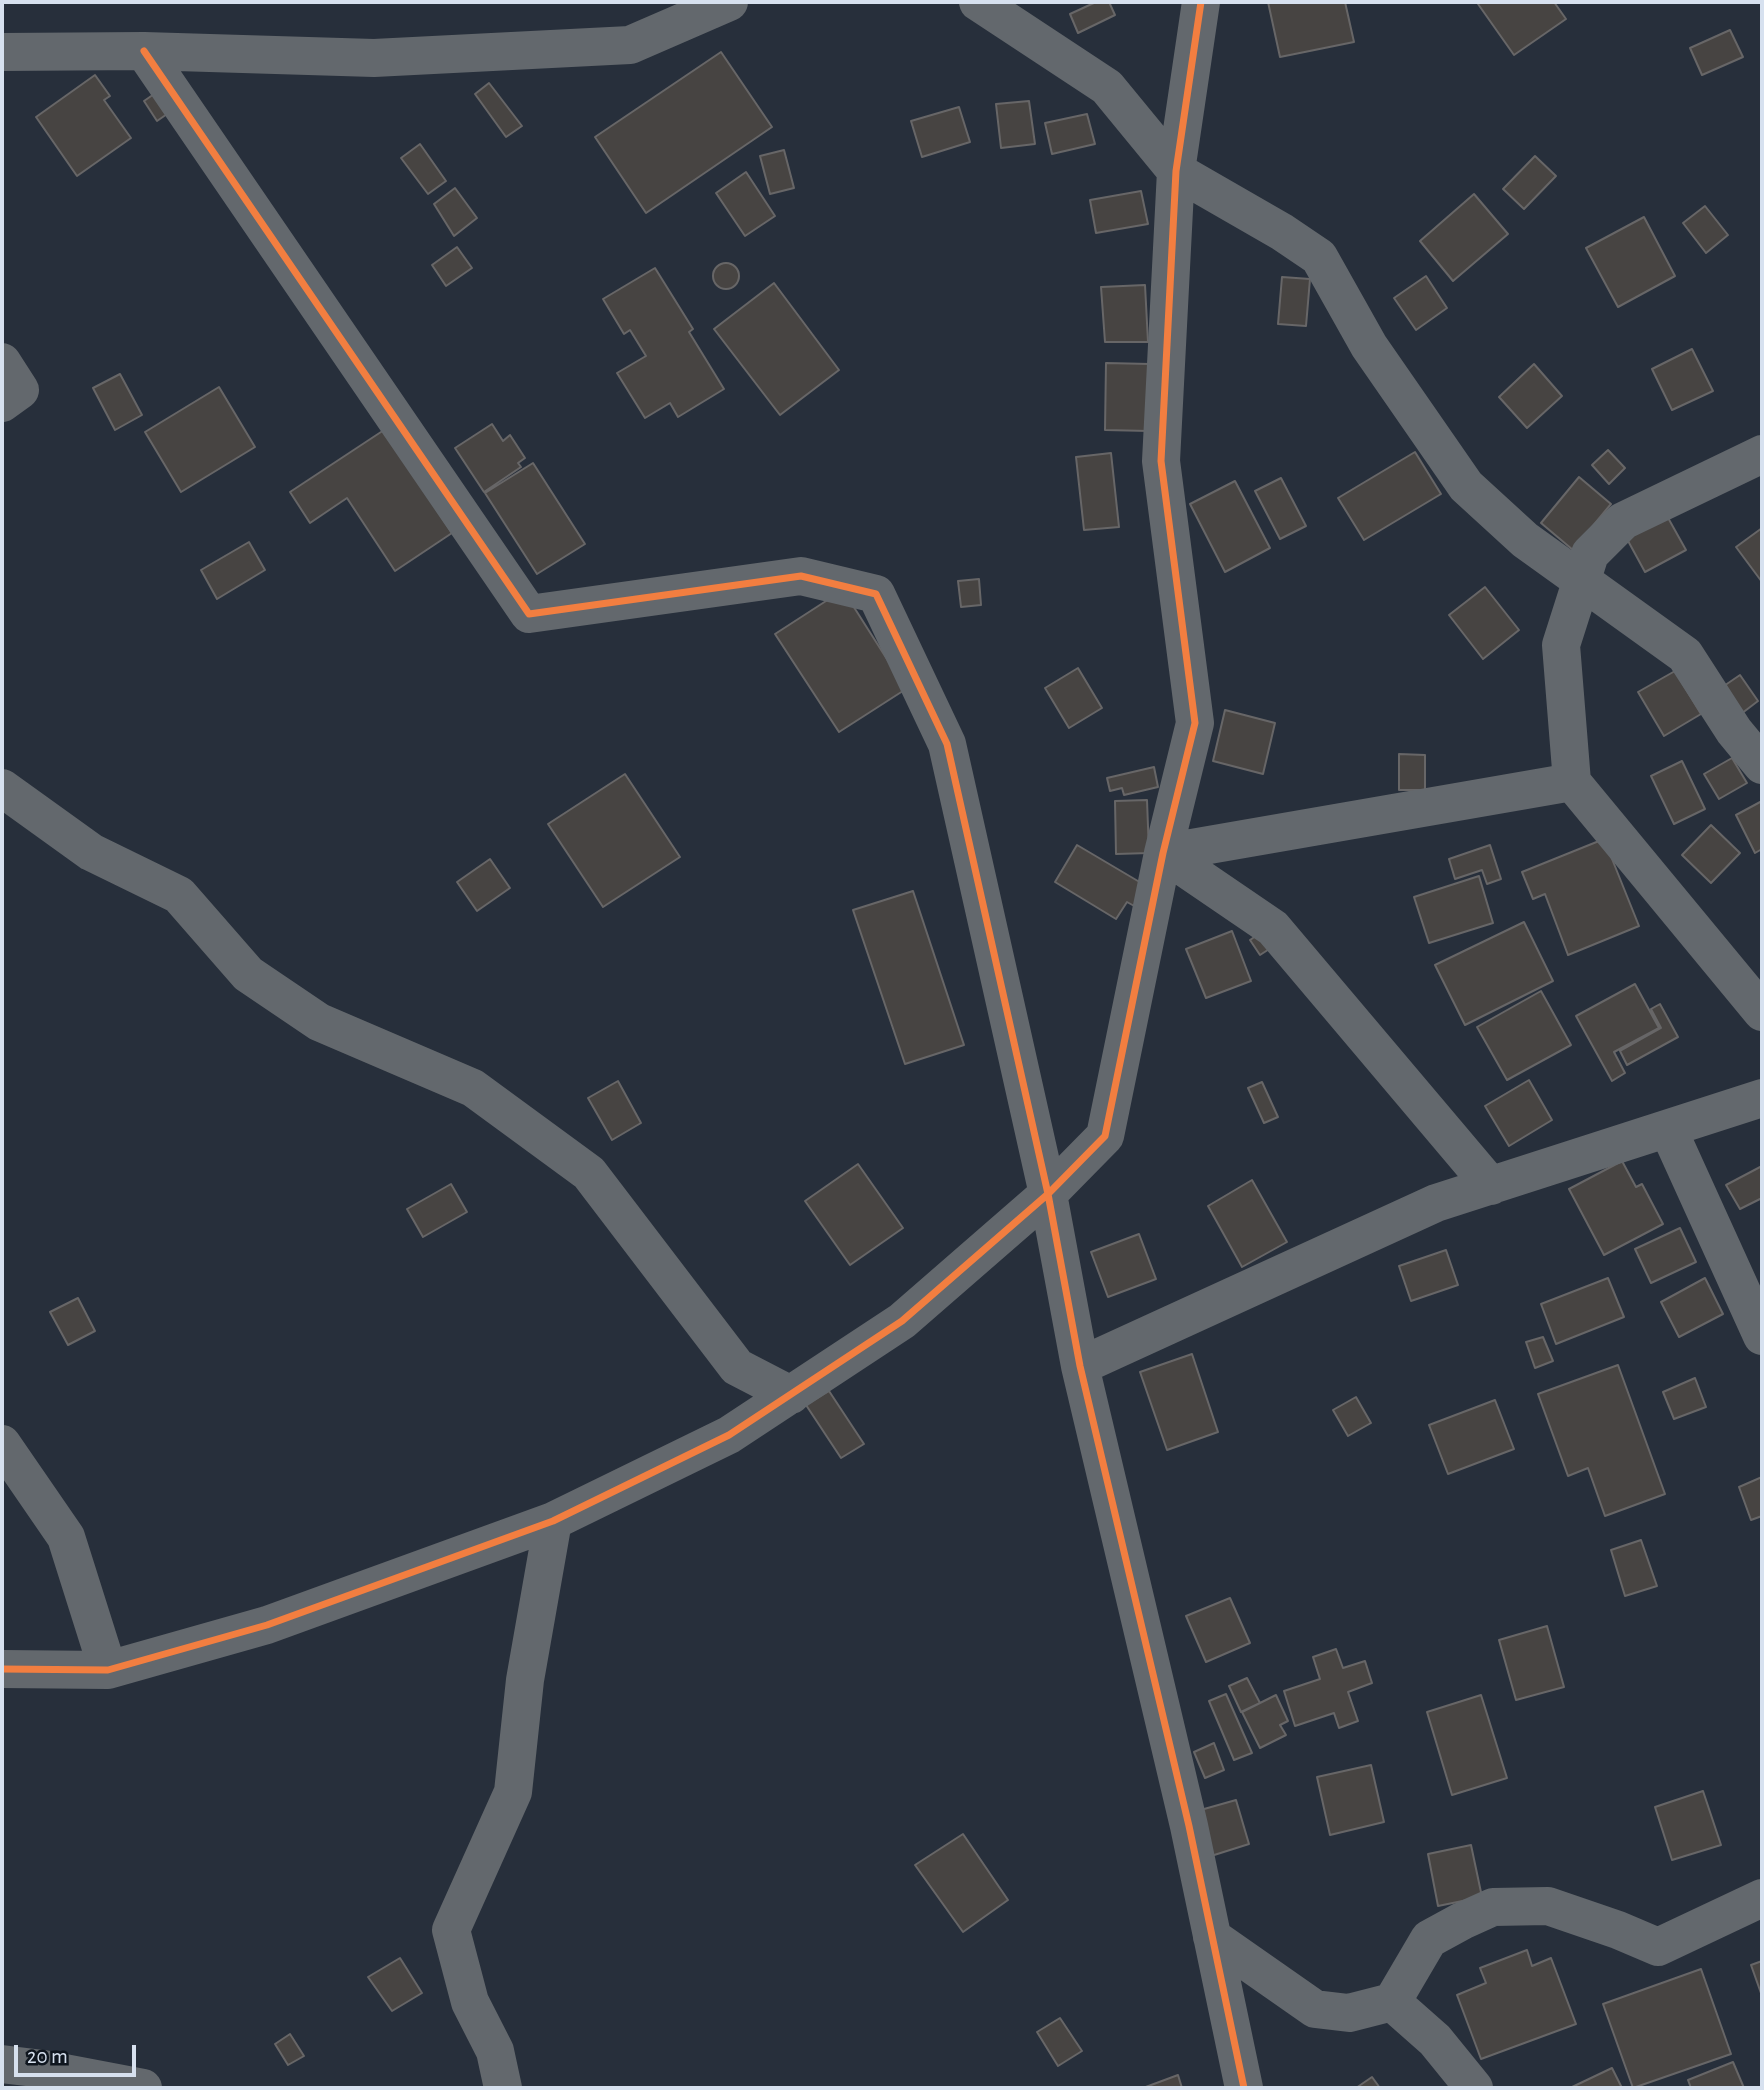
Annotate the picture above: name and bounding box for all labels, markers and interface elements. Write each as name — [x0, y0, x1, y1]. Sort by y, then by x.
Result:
scale bar — [18, 2030, 140, 2074]
text: 20 m — [27, 2046, 68, 2067]

